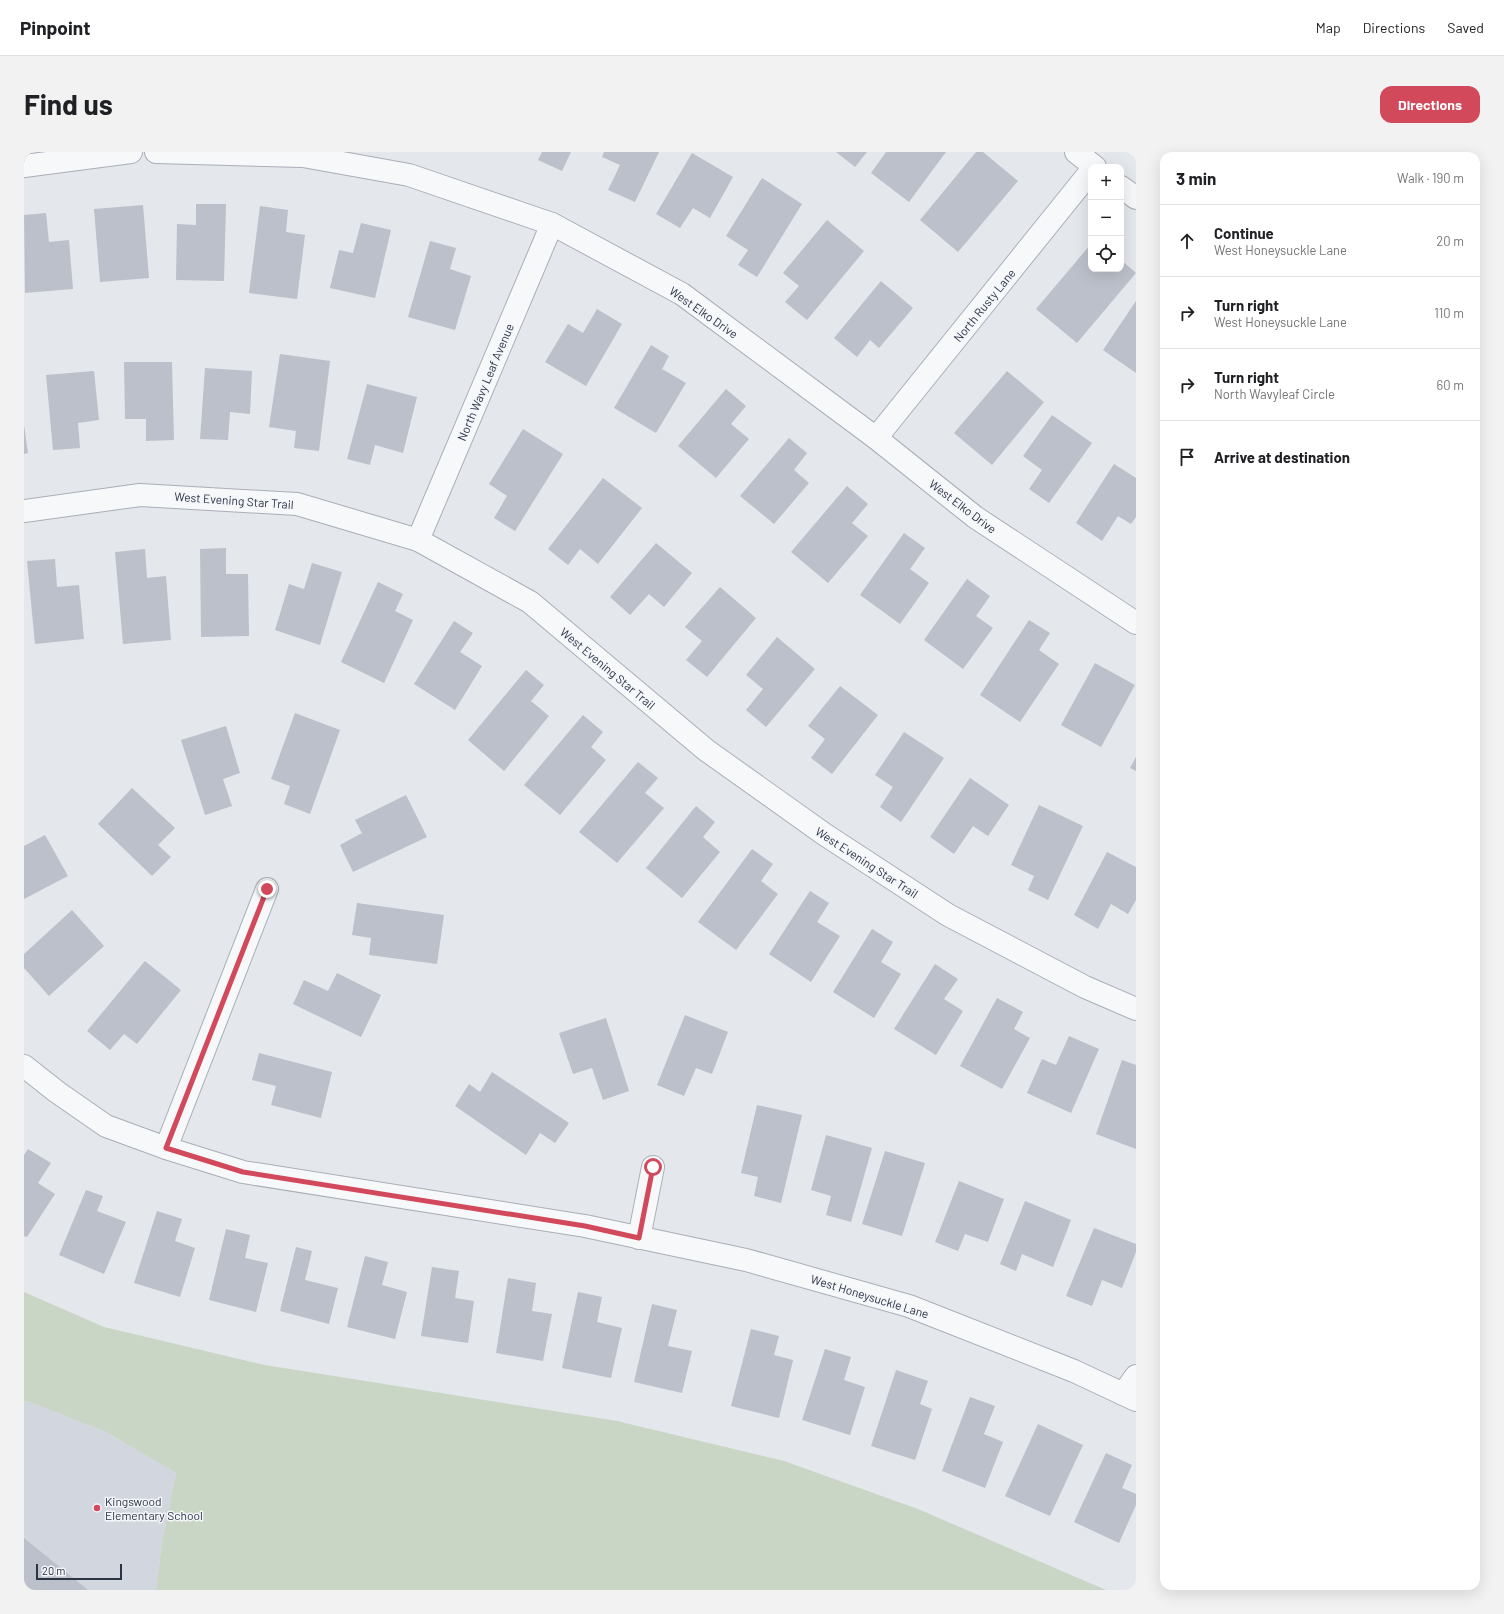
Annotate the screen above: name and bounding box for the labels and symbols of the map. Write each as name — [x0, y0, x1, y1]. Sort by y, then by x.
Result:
street label: North Rusty Lane — [950, 266, 1018, 344]
street label: West Elko Drive — [667, 283, 741, 341]
street label: North Wavy Leaf Avenue — [454, 321, 516, 443]
street label: West Elko Drive — [927, 476, 999, 536]
street label: West Evening Star Trail — [174, 489, 294, 511]
street label: West Evening Star Trail — [558, 624, 658, 712]
street label: West Evening Star Trail — [813, 824, 921, 900]
route end — [258, 880, 276, 898]
route start — [644, 1158, 662, 1176]
street label: West Honeysuckle Lane — [809, 1271, 931, 1321]
place label: Kingswood Elementary School — [105, 1494, 203, 1522]
marker: Kingswood Elementary School — [92, 1503, 102, 1513]
scale bar — [36, 1562, 122, 1581]

